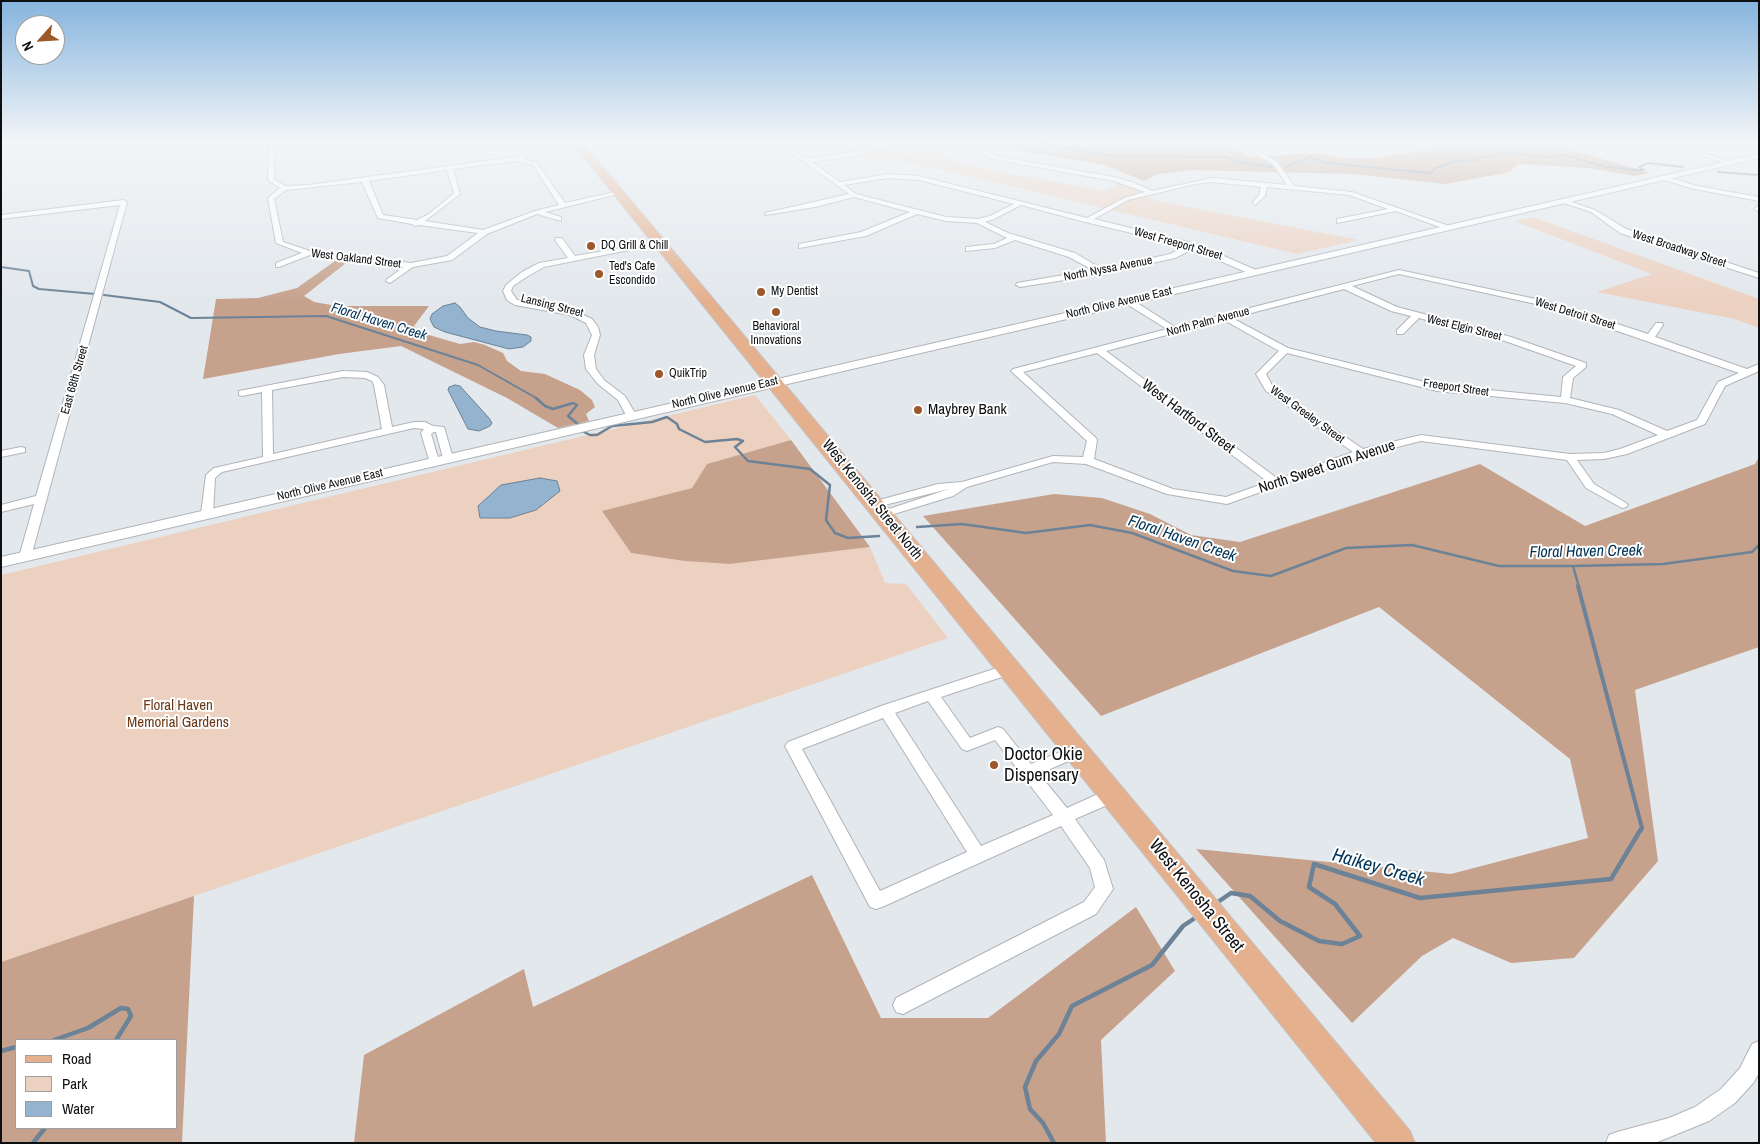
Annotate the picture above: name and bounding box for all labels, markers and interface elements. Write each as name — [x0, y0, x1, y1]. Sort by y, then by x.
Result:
north arrow — [15, 15, 65, 65]
text: N — [18, 38, 37, 54]
street label: West Freeport Street — [1132, 225, 1224, 263]
street label: West Broadway Street — [1630, 227, 1728, 271]
place label: DQ Grill & Chill — [601, 239, 668, 253]
marker: DQ Grill & Chill — [585, 240, 597, 252]
street label: West Oakland Street — [310, 246, 402, 272]
street label: North Nyssa Avenue — [1062, 253, 1154, 285]
place label: Ted's Cafe Escondido — [609, 260, 655, 288]
marker: Ted's Cafe Escondido — [593, 268, 605, 280]
street label: North Olive Avenue East — [1065, 284, 1173, 322]
place label: My Dentist — [771, 285, 818, 299]
marker: My Dentist — [755, 286, 767, 298]
street label: Lansing Street — [519, 291, 585, 321]
street label: West Detroit Street — [1533, 295, 1617, 333]
water label: Floral Haven Creek — [329, 300, 429, 344]
street label: North Palm Avenue — [1165, 304, 1251, 340]
marker: Behavioral Innovations — [770, 306, 782, 318]
street label: West Elgin Street — [1425, 312, 1503, 344]
place label: Behavioral Innovations — [751, 320, 801, 348]
street label: East 68th Street — [58, 344, 92, 416]
place label: QuikTrip — [669, 367, 707, 381]
marker: QuikTrip — [653, 368, 665, 380]
street label: North Olive Avenue East — [671, 374, 779, 412]
street label: West Hartford Street — [1138, 376, 1238, 458]
street label: Freeport Street — [1422, 376, 1490, 400]
street label: West Greeley Street — [1267, 383, 1347, 447]
place label: Maybrey Bank — [928, 401, 1007, 419]
marker: Maybrey Bank — [912, 404, 924, 416]
street label: West Kenosha Street North — [818, 436, 926, 564]
street label: North Sweet Gum Avenue — [1256, 436, 1398, 498]
street label: North Olive Avenue East — [276, 466, 384, 504]
water label: Floral Haven Creek — [1125, 512, 1239, 566]
water label: Floral Haven Creek — [1529, 541, 1643, 563]
park label: Floral Haven Memorial Gardens — [127, 697, 229, 732]
place label: Doctor Okie Dispensary — [1004, 744, 1083, 786]
marker: Doctor Okie Dispensary — [988, 759, 1000, 771]
street label: West Kenosha Street — [1144, 835, 1248, 957]
water label: Haikey Creek — [1329, 844, 1427, 892]
legend — [15, 1039, 178, 1129]
text: Road — [62, 1048, 91, 1069]
text: Park — [62, 1073, 87, 1094]
text: Water — [62, 1098, 94, 1119]

